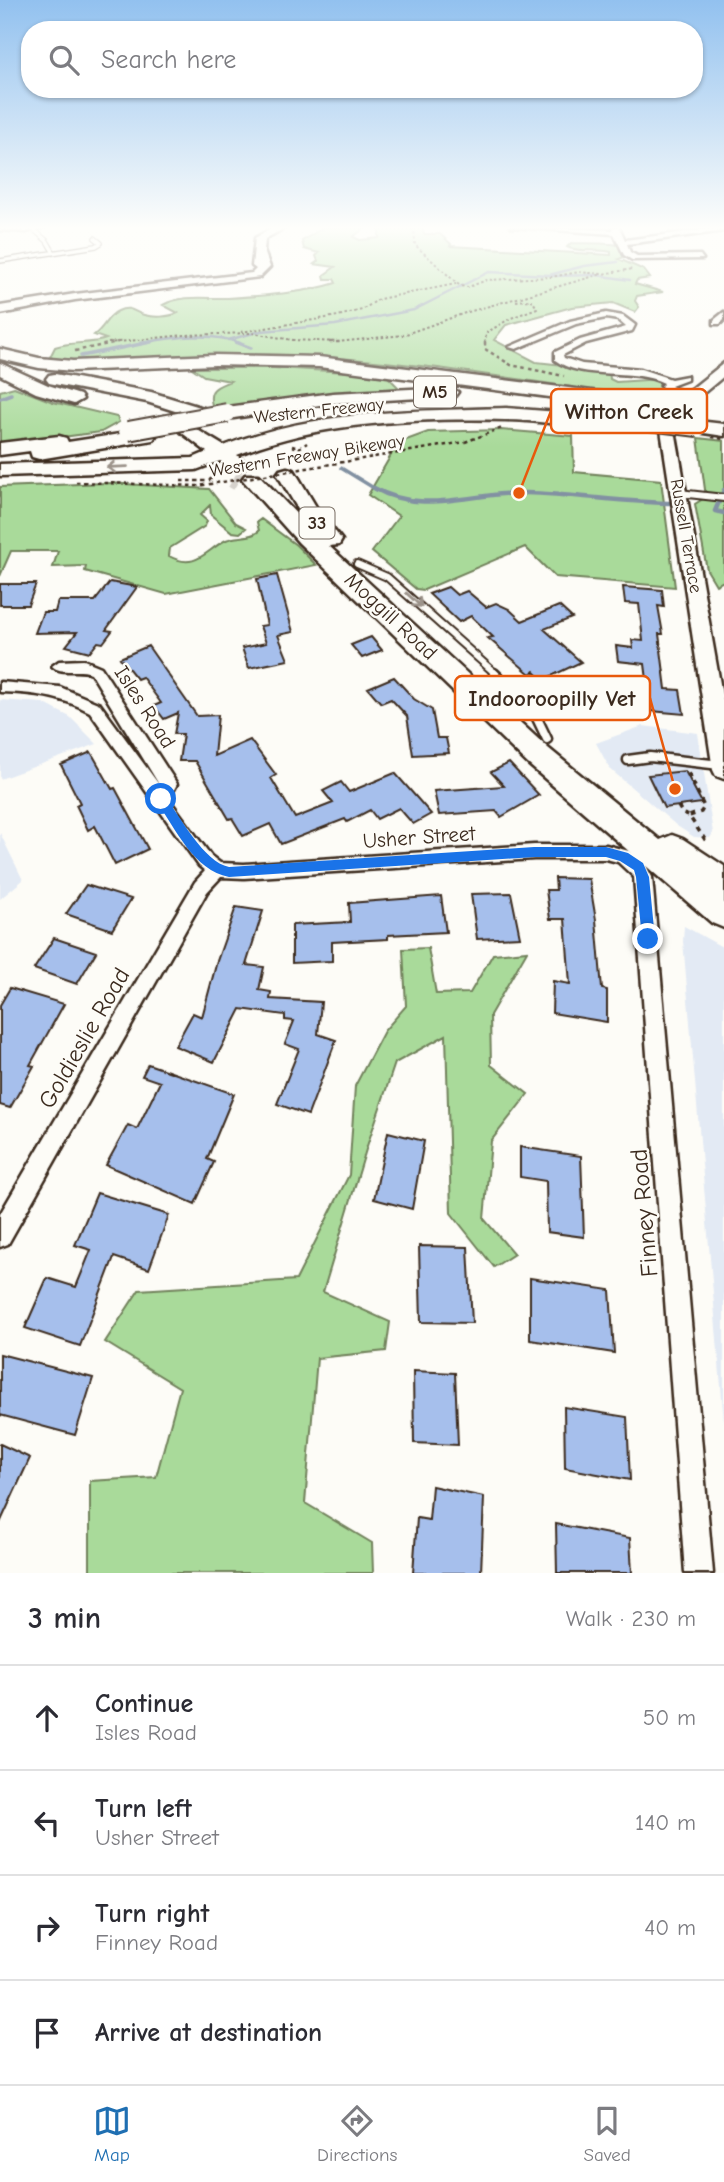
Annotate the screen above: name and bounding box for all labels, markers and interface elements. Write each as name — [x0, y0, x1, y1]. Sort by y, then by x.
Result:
search box — [21, 21, 703, 98]
icon: search — [45, 41, 83, 79]
text: Search here — [101, 45, 236, 75]
road number: M5 — [414, 376, 456, 408]
callout: Witton Creek — [551, 389, 707, 433]
street label: Western Freeway — [253, 394, 386, 428]
text: Witton Creek — [565, 398, 693, 425]
street label: Western Freeway Bikeway — [208, 430, 407, 482]
one-way arrow — [106, 461, 129, 474]
street label: Russell Terrace — [666, 477, 706, 595]
road number: 33 — [300, 508, 334, 538]
street label: Moggill Road — [340, 567, 442, 665]
one-way arrow — [404, 592, 422, 608]
street label: Isles Road — [110, 661, 180, 753]
callout: Indooroopilly Vet — [455, 676, 650, 720]
text: Indooroopilly Vet — [468, 685, 636, 712]
route start — [145, 783, 176, 814]
street label: Usher Street — [362, 821, 477, 853]
route end — [632, 923, 663, 954]
street label: Goldieslie Road — [32, 963, 136, 1113]
street label: Finney Road — [624, 1148, 664, 1278]
text: 3 min — [28, 1601, 101, 1636]
text: Walk · 230 m — [566, 1605, 696, 1632]
text: Continue — [95, 1689, 193, 1719]
icon: ahead — [28, 1699, 66, 1737]
text: 50 m — [643, 1704, 696, 1731]
text: Isles Road — [95, 1719, 197, 1746]
text: Turn left — [95, 1794, 192, 1824]
icon: left — [28, 1804, 66, 1842]
text: 140 m — [635, 1809, 696, 1836]
text: Usher Street — [95, 1824, 219, 1851]
text: Turn right — [95, 1899, 209, 1929]
icon: right — [28, 1909, 66, 1947]
text: 40 m — [644, 1914, 696, 1941]
text: Finney Road — [95, 1929, 218, 1956]
icon: arrive — [28, 2014, 66, 2052]
text: Arrive at destination — [95, 2018, 322, 2048]
tab: Map — [93, 2102, 131, 2166]
tab: Directions — [317, 2102, 397, 2166]
tab: Saved — [584, 2102, 631, 2166]

